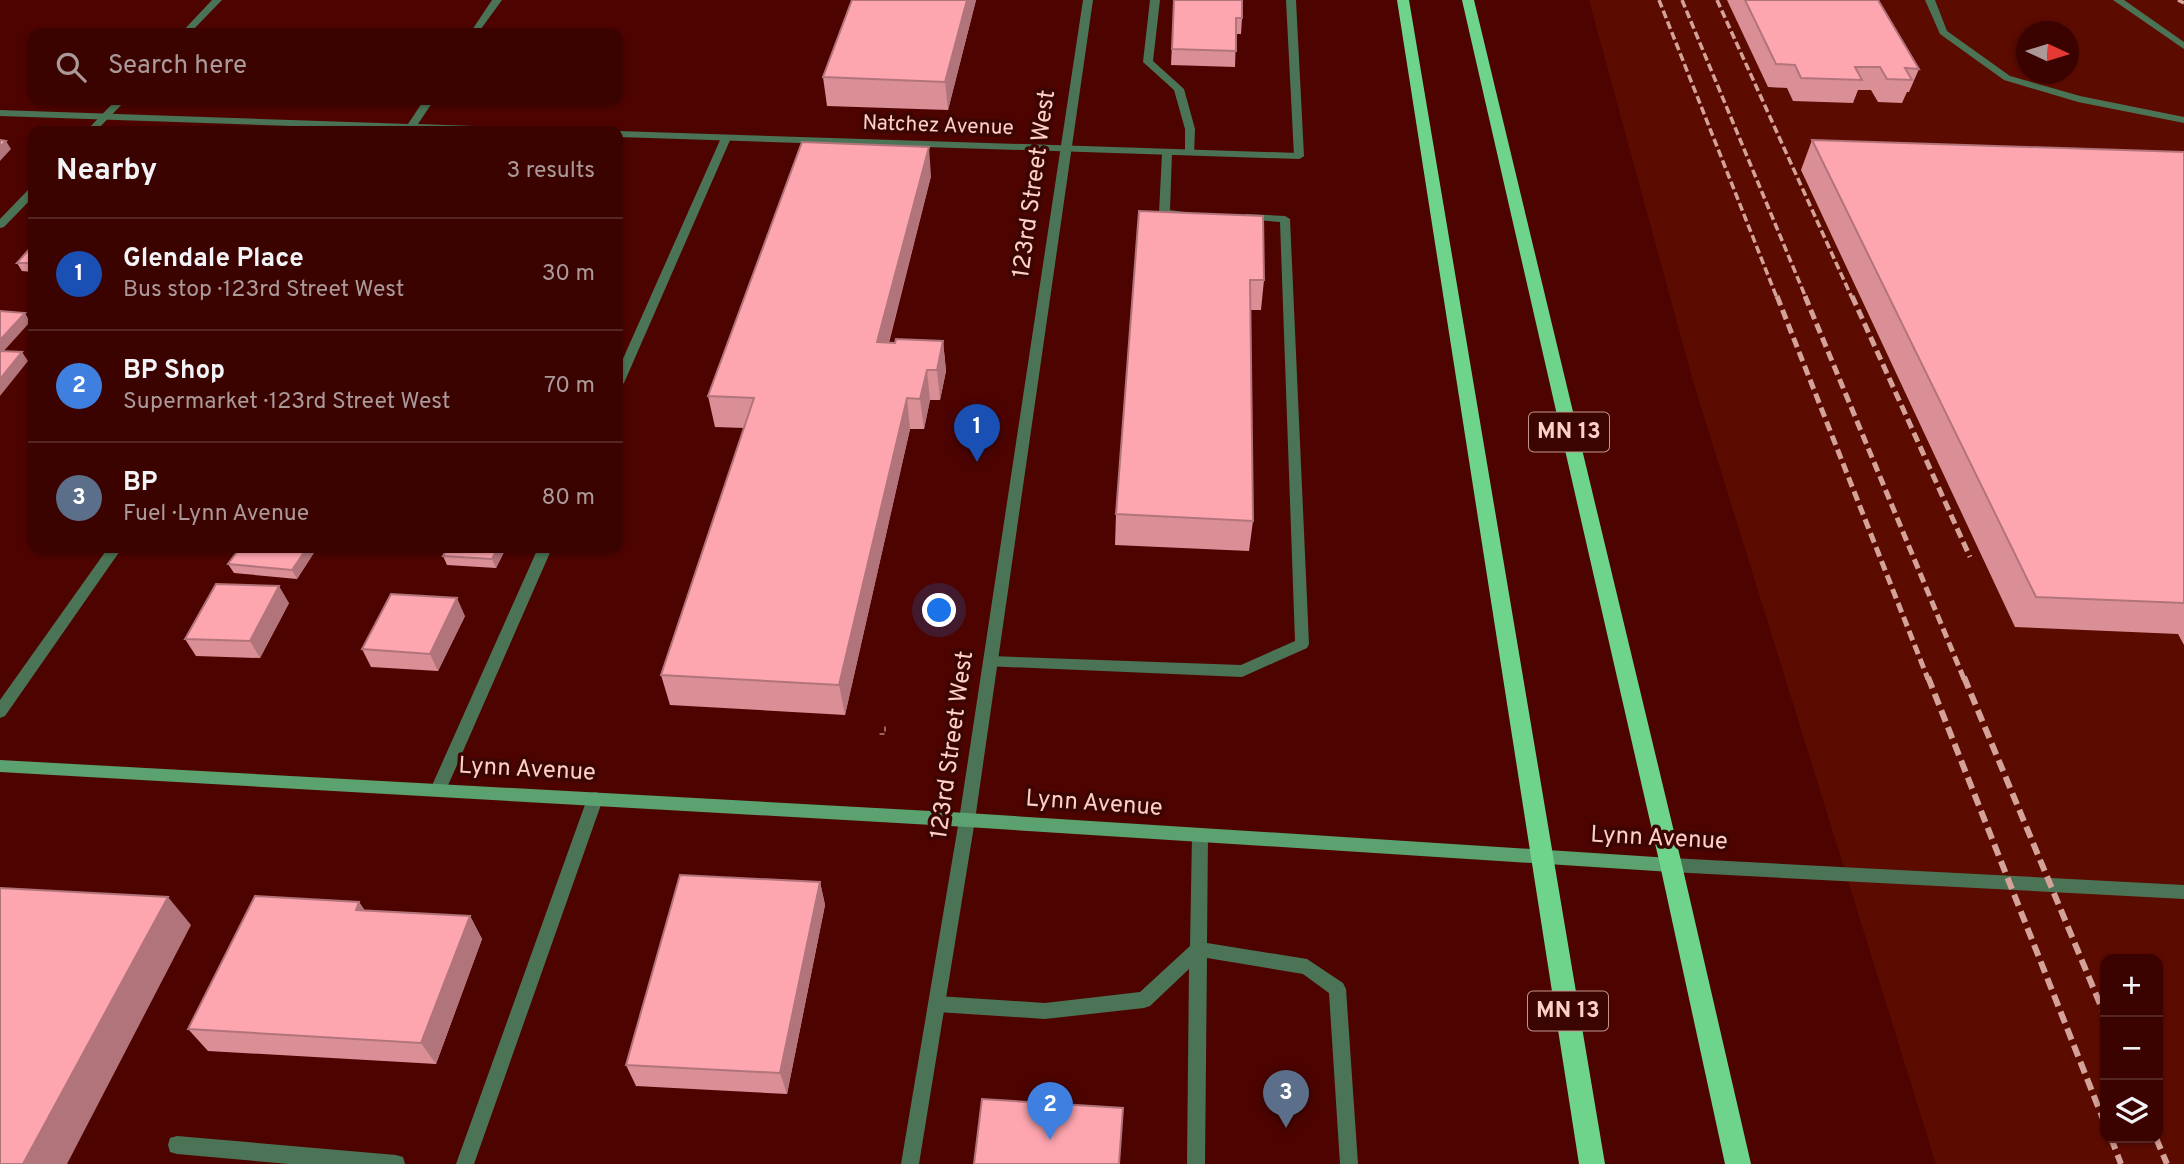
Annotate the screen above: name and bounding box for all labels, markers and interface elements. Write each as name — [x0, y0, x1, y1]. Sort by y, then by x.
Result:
north arrow — [2016, 21, 2079, 84]
search box — [28, 28, 623, 105]
icon: search — [52, 48, 90, 86]
text: Search here — [108, 50, 247, 83]
street label: 123rd Street West — [1007, 88, 1063, 280]
street label: Natchez Avenue — [862, 110, 1014, 142]
text: Nearby — [56, 153, 157, 190]
text: 3 results — [506, 157, 595, 186]
text: Glendale Place — [123, 243, 304, 276]
text: 1 — [74, 260, 84, 289]
text: 30 m — [542, 260, 595, 289]
text: Bus stop · 123rd Street West — [123, 276, 405, 305]
text: BP Shop — [123, 355, 225, 388]
text: 2 — [72, 372, 86, 401]
text: 70 m — [544, 372, 595, 401]
text: Supermarket · 123rd Street West — [123, 388, 450, 417]
pin: 1 — [954, 404, 1000, 462]
road number: MN 13 — [1529, 412, 1609, 452]
text: BP — [123, 467, 157, 500]
text: 3 — [72, 484, 86, 513]
text: 80 m — [542, 484, 595, 513]
text: Fuel · Lynn Avenue — [123, 500, 309, 529]
your location — [922, 593, 956, 627]
street label: 123rd Street West — [925, 649, 981, 841]
street label: Lynn Avenue — [457, 751, 597, 789]
street label: Lynn Avenue — [1024, 784, 1164, 824]
street label: Lynn Avenue — [1589, 820, 1729, 858]
map controls — [2100, 954, 2163, 1143]
button: + — [2100, 954, 2163, 1017]
road number: MN 13 — [1528, 992, 1608, 1030]
button: − — [2100, 1017, 2163, 1080]
pin: 3 — [1263, 1070, 1309, 1128]
button: layers — [2100, 1080, 2163, 1143]
pin: 2 — [1027, 1082, 1073, 1140]

